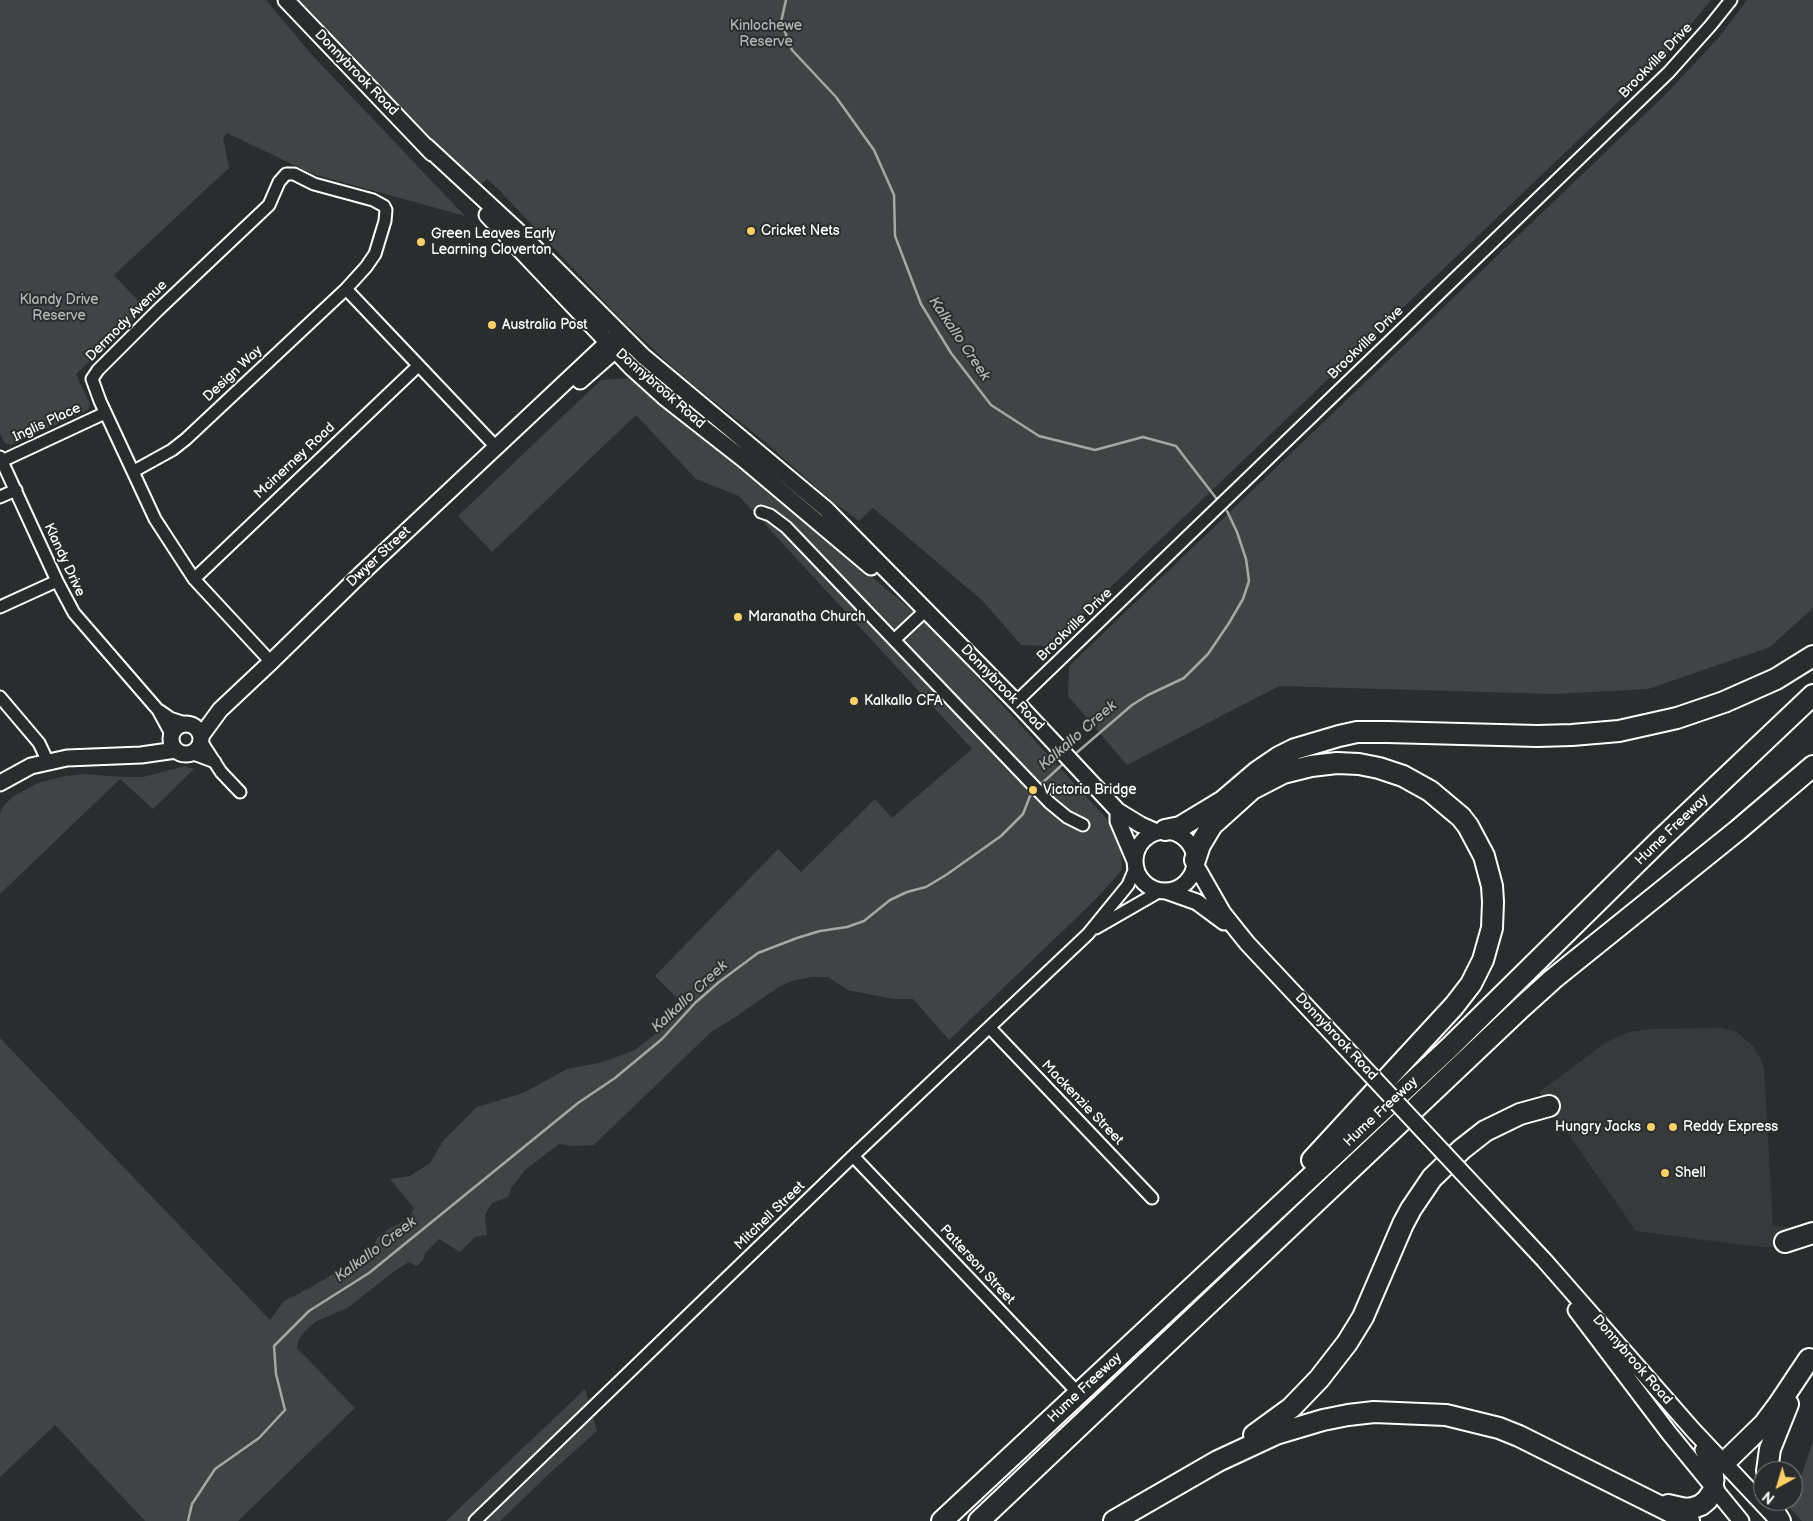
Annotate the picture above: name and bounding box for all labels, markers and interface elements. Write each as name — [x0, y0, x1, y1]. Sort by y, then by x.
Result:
park label: Kinlochewe Reserve — [730, 18, 802, 50]
street label: Brookville Drive — [1616, 20, 1696, 102]
street label: Donnybrook Road — [311, 26, 401, 120]
place label: Cricket Nets — [761, 223, 840, 239]
marker: Cricket Nets — [745, 225, 757, 237]
place label: Green Leaves Early Learning Cloverton — [431, 226, 556, 258]
marker: Green Leaves Early Learning Cloverton — [415, 236, 427, 248]
street label: Dermody Avenue — [83, 277, 171, 365]
park label: Klandy Drive Reserve — [20, 292, 98, 324]
water label: Kalkallo Creek — [924, 294, 994, 384]
street label: Brookville Drive — [1325, 303, 1407, 383]
place label: Australia Post — [502, 317, 588, 333]
marker: Australia Post — [486, 319, 498, 331]
street label: Design Way — [200, 342, 266, 406]
street label: Donnybrook Road — [612, 346, 708, 432]
street label: Inglis Place — [10, 400, 84, 446]
street label: Mcinerney Road — [251, 419, 339, 503]
street label: Klandy Drive — [40, 521, 88, 599]
street label: Dwyer Street — [344, 523, 414, 591]
street label: Brookville Drive — [1034, 585, 1116, 665]
place label: Maranatha Church — [748, 609, 866, 625]
marker: Maranatha Church — [732, 611, 744, 623]
street label: Donnybrook Road — [957, 641, 1047, 735]
place label: Kalkallo CFA — [864, 693, 943, 709]
marker: Kalkallo CFA — [848, 695, 860, 707]
water label: Kalkallo Creek — [1035, 697, 1121, 775]
place label: Victoria Bridge — [1043, 782, 1137, 798]
marker: Victoria Bridge — [1027, 784, 1039, 796]
street label: Hume Freeway — [1632, 791, 1712, 869]
water label: Kalkallo Creek — [648, 957, 732, 1037]
street label: Donnybrook Road — [1291, 990, 1381, 1084]
street label: Mackenzie Street — [1037, 1057, 1127, 1149]
street label: Hume Freeway — [1341, 1073, 1421, 1151]
place label: Hungry Jacks — [1555, 1119, 1641, 1135]
place label: Reddy Express — [1683, 1119, 1778, 1135]
marker: Hungry Jacks — [1645, 1121, 1657, 1133]
marker: Reddy Express — [1667, 1121, 1679, 1133]
place label: Shell — [1675, 1165, 1706, 1181]
marker: Shell — [1659, 1167, 1671, 1179]
street label: Mitchell Street — [731, 1178, 809, 1254]
water label: Kalkallo Creek — [332, 1213, 420, 1287]
street label: Patterson Street — [936, 1222, 1018, 1308]
street label: Donnybrook Road — [1589, 1312, 1675, 1408]
street label: Hume Freeway — [1045, 1349, 1125, 1427]
north arrow — [1753, 1461, 1803, 1511]
text: N — [1759, 1487, 1778, 1507]

